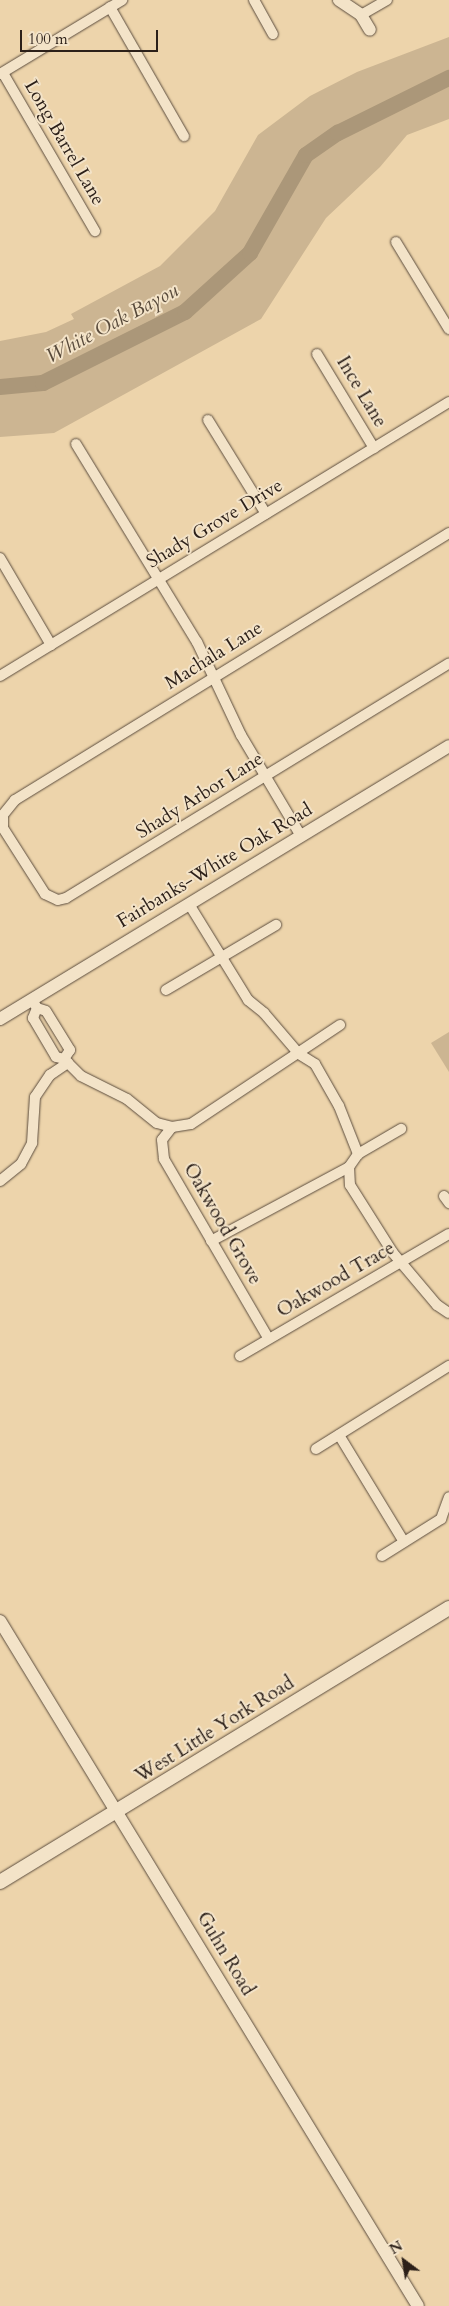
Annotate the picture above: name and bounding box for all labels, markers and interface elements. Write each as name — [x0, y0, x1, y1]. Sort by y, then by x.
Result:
scale bar — [22, 20, 160, 52]
text: 100 m — [28, 29, 68, 49]
street label: Long Barrel Lane — [19, 76, 109, 210]
water label: White Oak Bayou — [42, 278, 182, 368]
street label: Ince Lane — [331, 352, 391, 432]
street label: Shady Grove Drive — [143, 474, 287, 574]
street label: Machala Lane — [161, 617, 267, 695]
street label: Shady Arbor Lane — [132, 748, 268, 844]
street label: Fairbanks-White Oak Road — [113, 799, 317, 933]
street label: Oakwood Grove — [178, 1159, 266, 1289]
street label: Oakwood Trace — [273, 1237, 399, 1323]
street label: West Little York Road — [131, 1672, 299, 1788]
street label: Guhn Road — [191, 1908, 259, 2000]
north arrow — [379, 2236, 429, 2286]
text: N — [386, 2236, 406, 2259]

